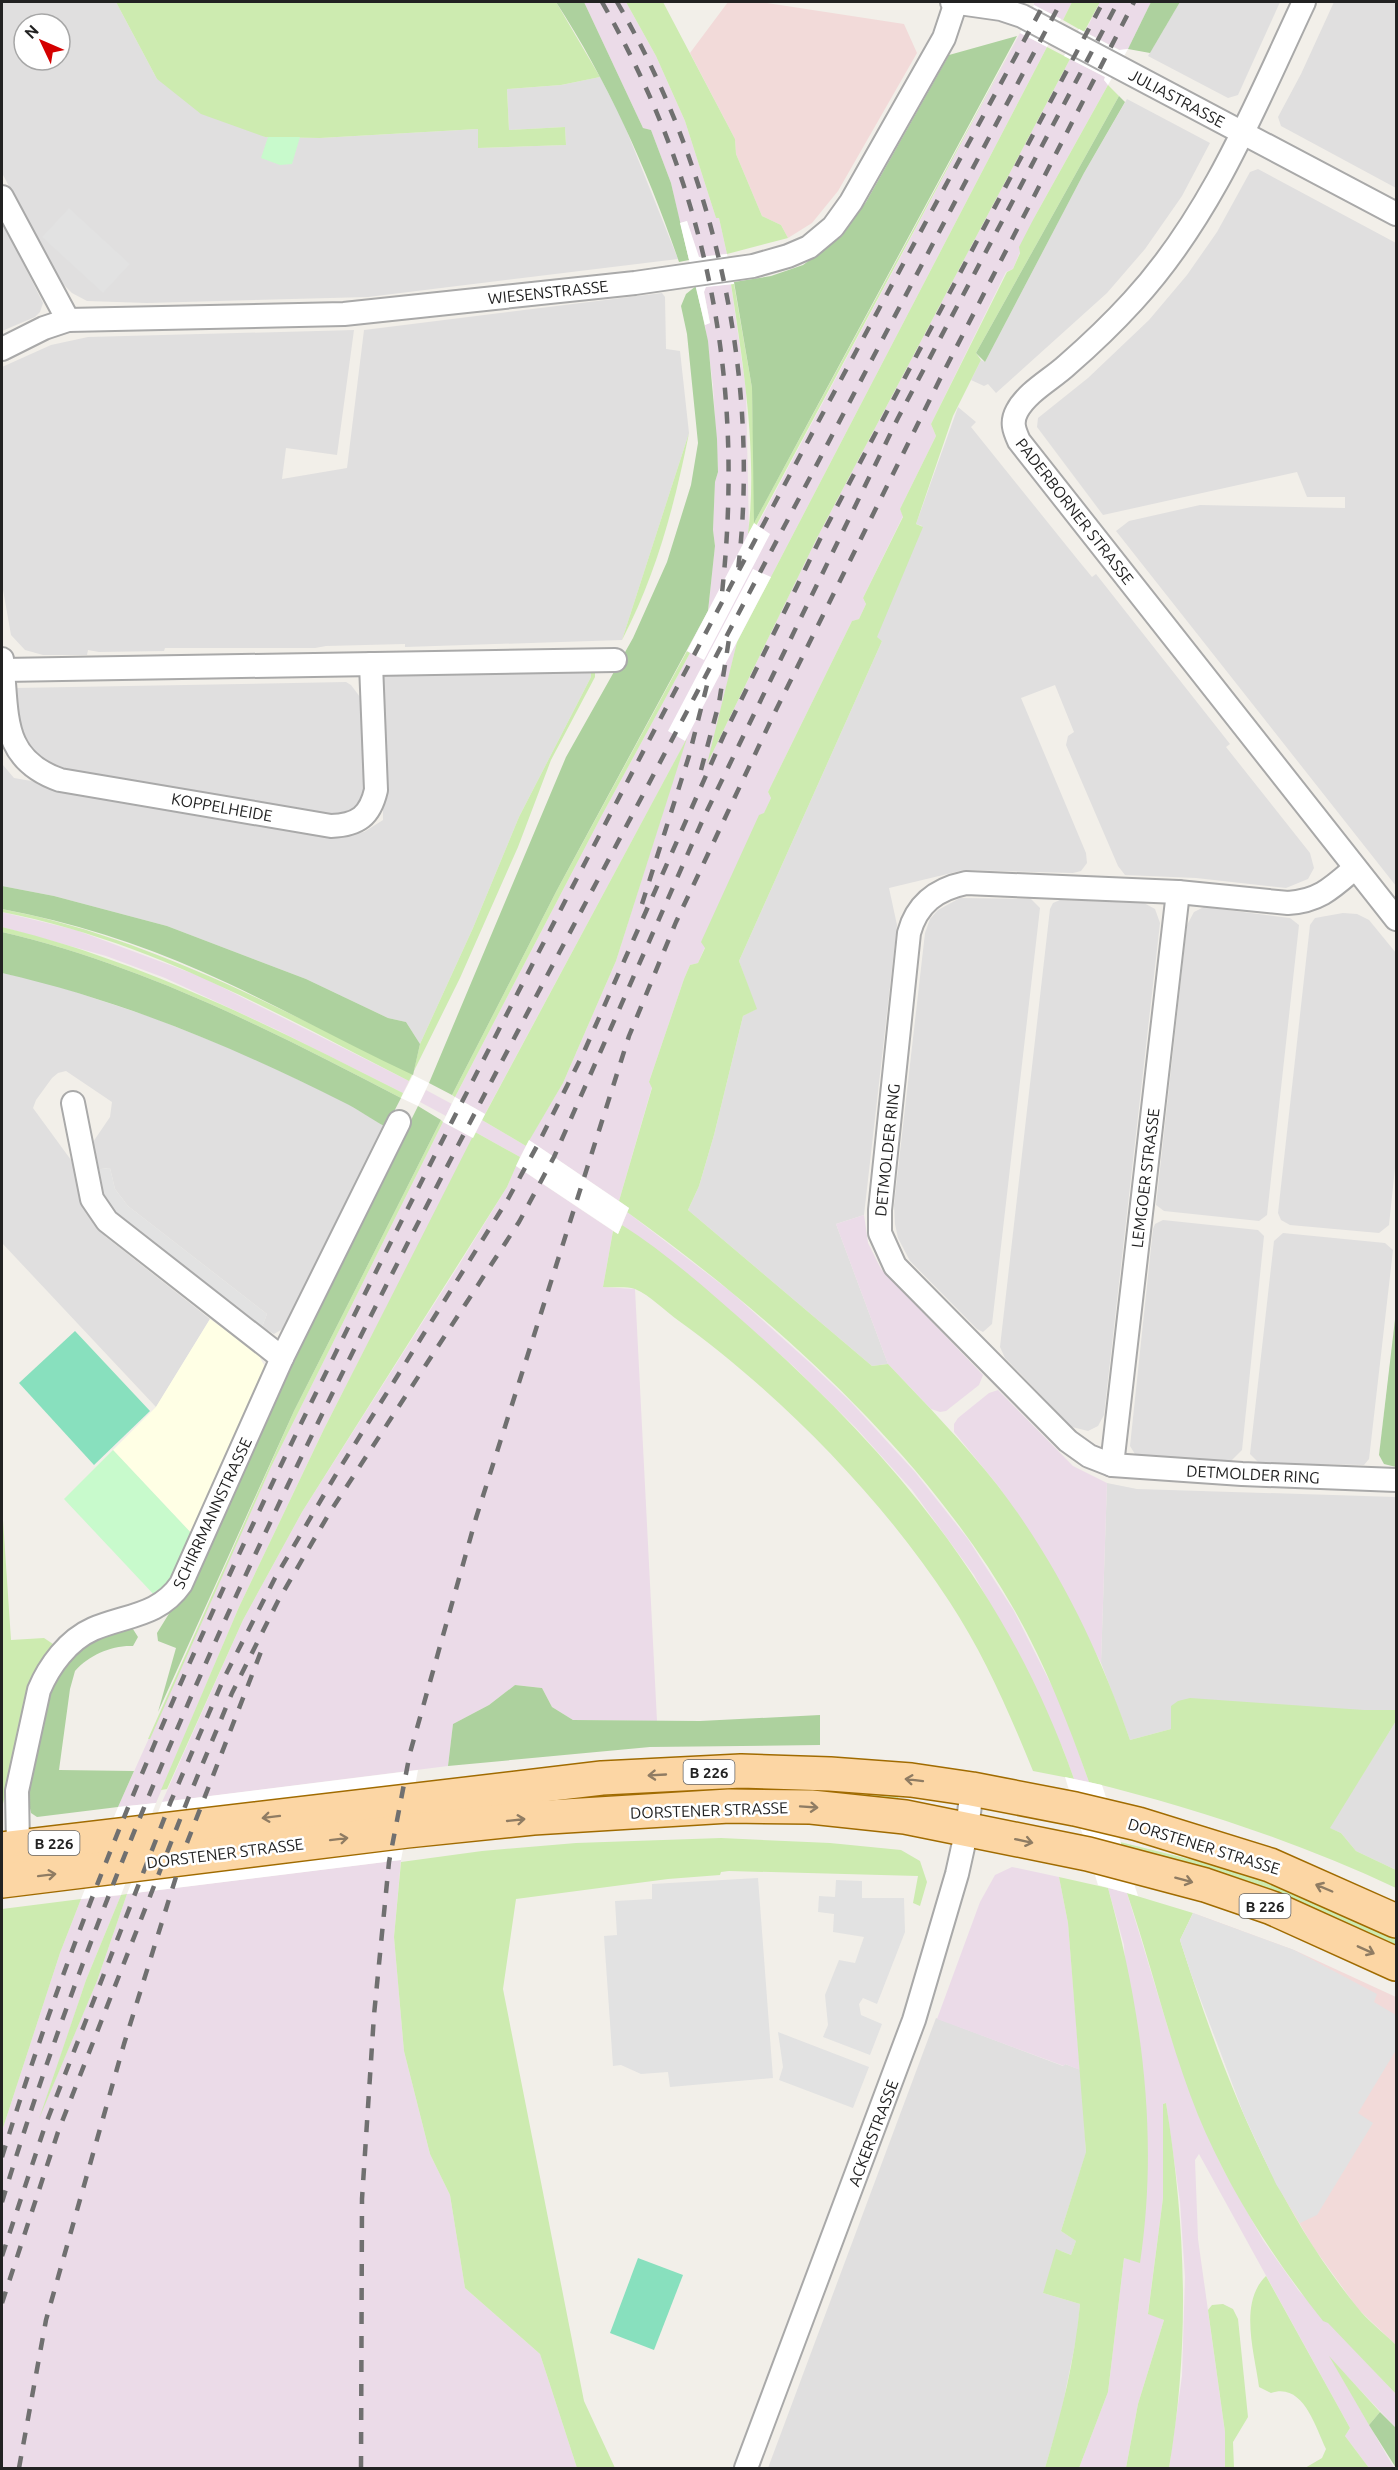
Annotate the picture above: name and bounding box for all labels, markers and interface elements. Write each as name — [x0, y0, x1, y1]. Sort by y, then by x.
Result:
north arrow — [12, 12, 72, 72]
text: N — [21, 21, 42, 42]
street label: JULIASTRASSE — [1126, 65, 1228, 131]
street label: WIESENSTRASSE — [487, 277, 609, 307]
street label: PADERBORNER STRASSE — [1012, 434, 1138, 588]
street label: KOPPELHEIDE — [170, 789, 274, 825]
street label: DETMOLDER RING — [871, 1083, 903, 1217]
street label: LEMGOER STRASSE — [1127, 1107, 1163, 1249]
street label: SCHIRRMANNSTRASSE — [169, 1435, 255, 1591]
street label: DETMOLDER RING — [1186, 1462, 1320, 1486]
road number: B 226 — [684, 1760, 734, 1784]
one-way arrow — [647, 1770, 667, 1781]
one-way arrow — [905, 1775, 925, 1786]
street label: DORSTENER STRASSE — [630, 1798, 788, 1822]
one-way arrow — [798, 1802, 818, 1813]
one-way arrow — [262, 1812, 281, 1823]
one-way arrow — [506, 1814, 526, 1825]
street label: DORSTENER STRASSE — [1126, 1814, 1282, 1878]
road number: B 226 — [28, 1831, 80, 1855]
one-way arrow — [328, 1833, 348, 1844]
street label: DORSTENER STRASSE — [145, 1834, 305, 1872]
one-way arrow — [1014, 1836, 1034, 1847]
one-way arrow — [37, 1869, 57, 1880]
one-way arrow — [1175, 1874, 1194, 1886]
one-way arrow — [1315, 1882, 1334, 1893]
road number: B 226 — [1240, 1894, 1290, 1918]
one-way arrow — [1357, 1944, 1375, 1956]
street label: ACKERSTRASSE — [844, 2077, 902, 2189]

